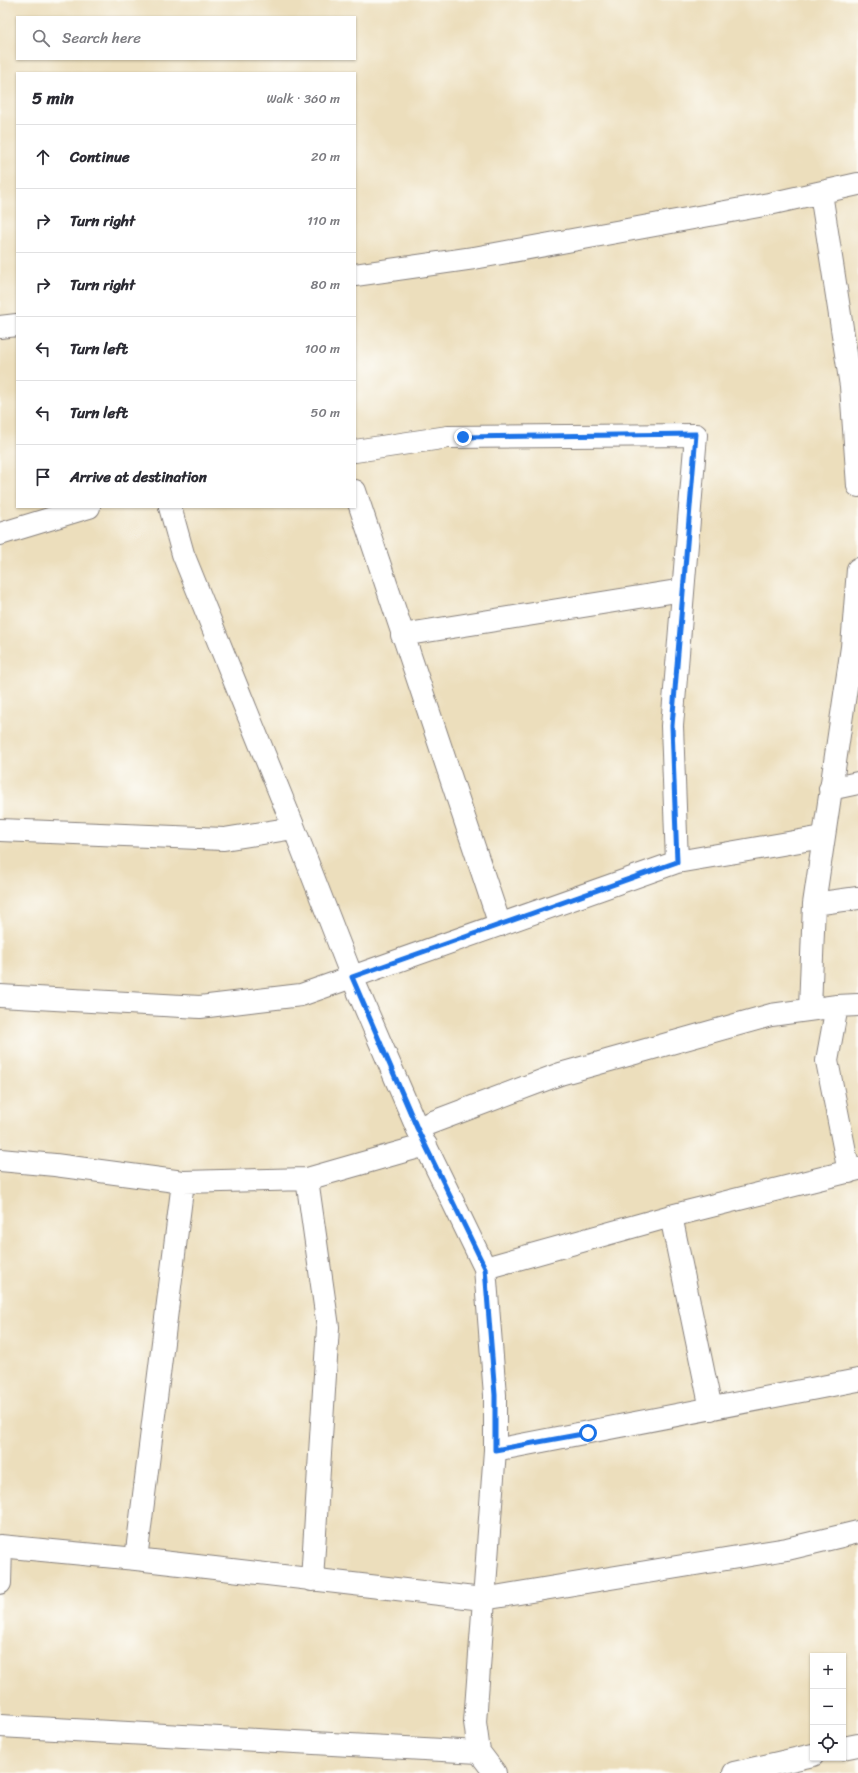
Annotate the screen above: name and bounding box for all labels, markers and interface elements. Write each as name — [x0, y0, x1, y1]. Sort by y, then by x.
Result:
search box — [16, 16, 356, 60]
text: Search here — [62, 25, 141, 51]
icon: search — [30, 27, 52, 49]
text: 5 min — [32, 83, 74, 113]
text: Walk · 360 m — [266, 87, 340, 110]
text: Continue — [70, 144, 130, 170]
text: 20 m — [311, 145, 340, 168]
icon: ahead — [32, 146, 54, 168]
text: Turn right — [70, 208, 135, 234]
text: 110 m — [307, 209, 340, 232]
icon: right — [32, 210, 54, 232]
text: Turn right — [70, 272, 135, 298]
text: 80 m — [311, 273, 340, 296]
icon: right — [32, 274, 54, 296]
text: Turn left — [70, 336, 128, 362]
text: 100 m — [305, 337, 340, 360]
icon: left — [32, 338, 54, 360]
text: Turn left — [70, 400, 128, 426]
text: 50 m — [310, 401, 340, 424]
icon: left — [32, 402, 54, 424]
route end — [454, 428, 472, 446]
text: Arrive at destination — [70, 464, 207, 490]
icon: arrive — [32, 466, 54, 488]
route start — [579, 1424, 597, 1442]
map controls — [810, 1653, 846, 1761]
button: + — [810, 1653, 846, 1689]
button: − — [810, 1689, 846, 1725]
button: locate — [810, 1725, 846, 1761]

